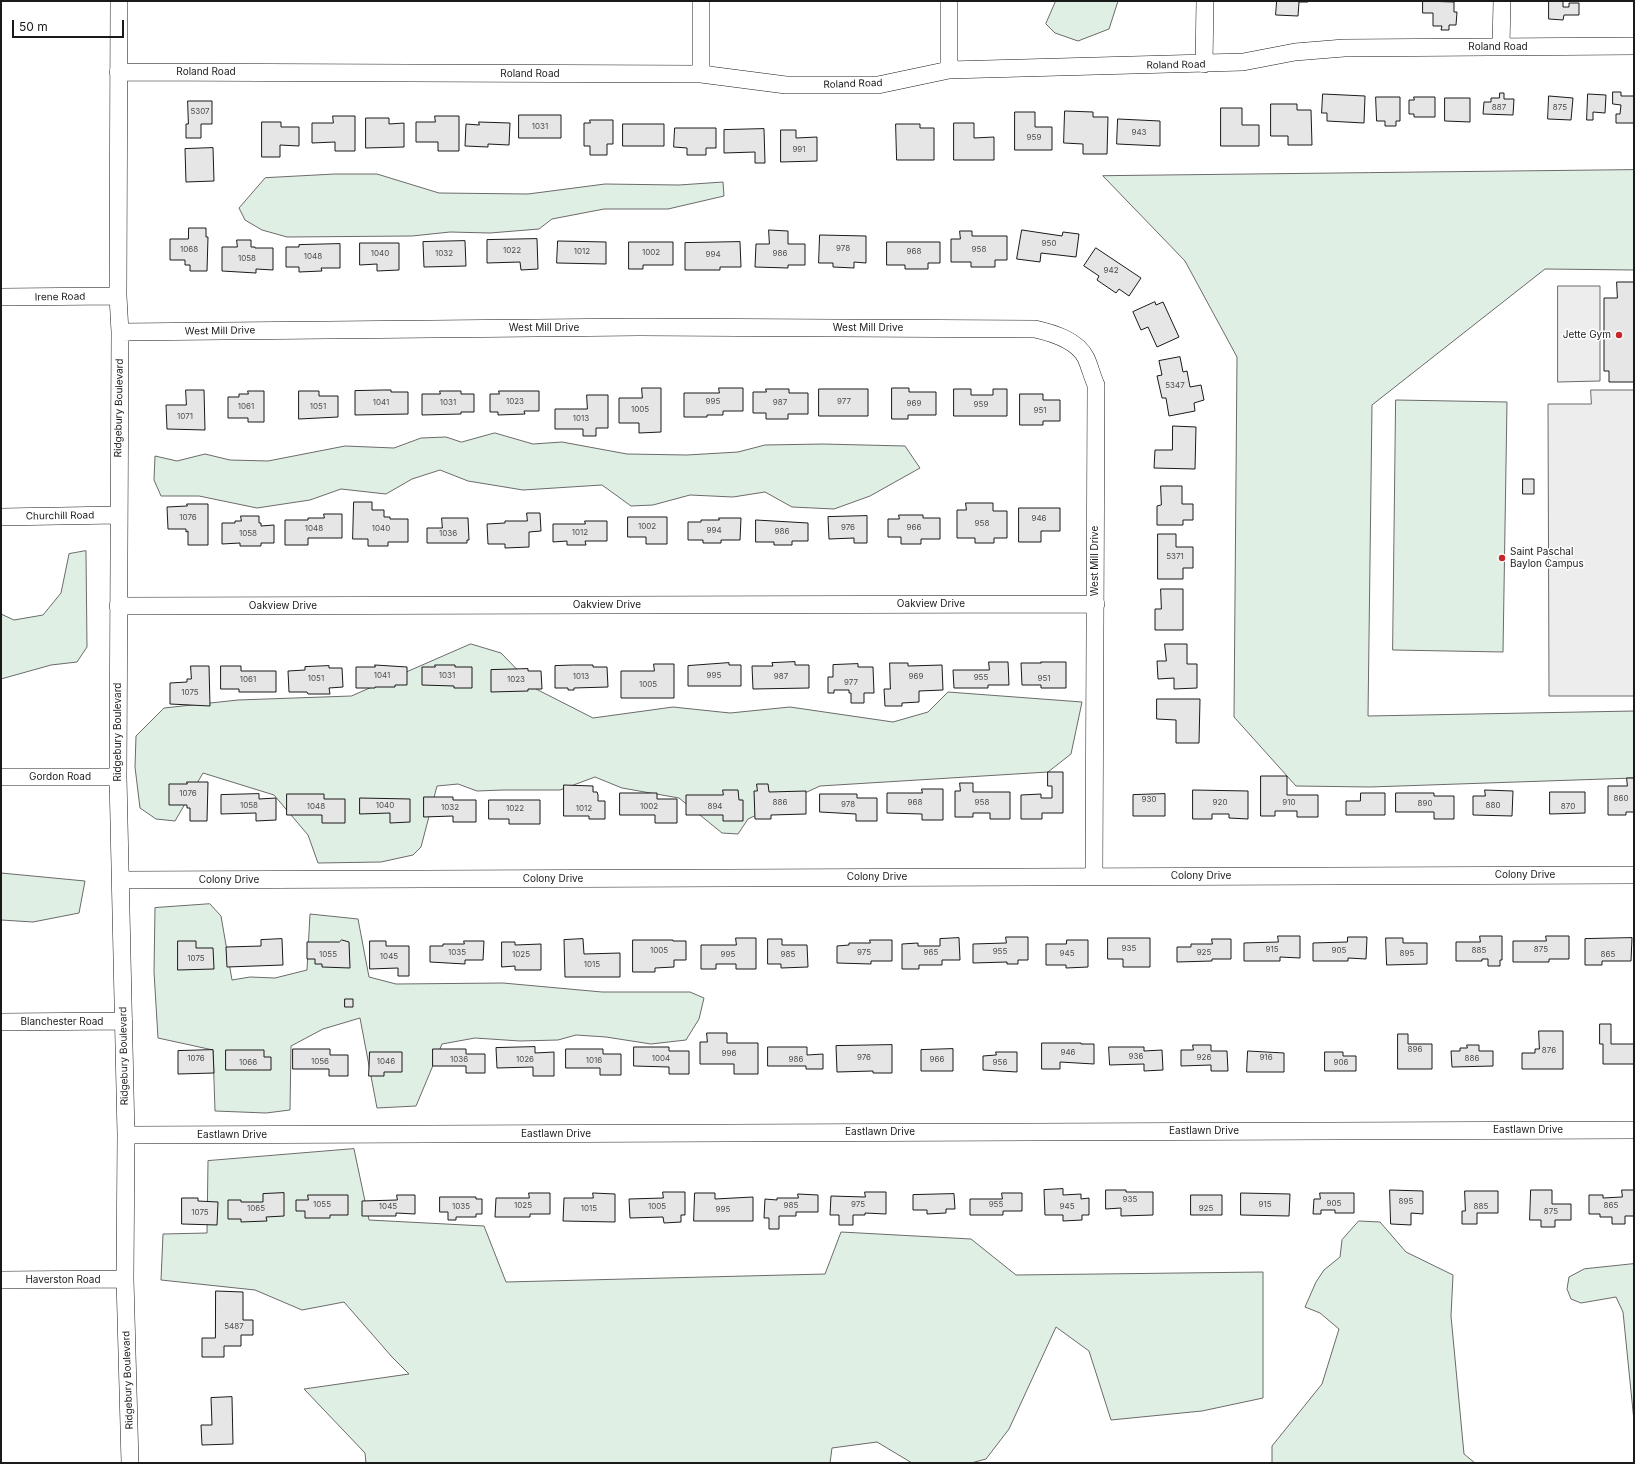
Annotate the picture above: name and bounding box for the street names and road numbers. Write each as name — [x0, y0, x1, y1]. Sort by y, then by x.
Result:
street label: Roland Road — [1468, 41, 1528, 53]
street label: Roland Road — [1146, 58, 1206, 72]
street label: Roland Road — [176, 66, 236, 78]
street label: Roland Road — [500, 68, 560, 80]
street label: Roland Road — [823, 77, 883, 91]
street label: Irene Road — [35, 291, 85, 303]
street label: West Mill Drive — [509, 322, 579, 334]
street label: West Mill Drive — [833, 322, 903, 334]
street label: West Mill Drive — [185, 324, 255, 338]
street label: Ridgebury Boulevard — [112, 359, 126, 457]
street label: Churchill Road — [26, 509, 94, 523]
street label: West Mill Drive — [1089, 526, 1101, 596]
street label: Oakview Drive — [897, 598, 965, 610]
street label: Oakview Drive — [573, 599, 641, 611]
street label: Oakview Drive — [249, 600, 317, 612]
street label: Ridgebury Boulevard — [112, 683, 124, 781]
street label: Gordon Road — [29, 771, 91, 783]
street label: Colony Drive — [1495, 869, 1555, 881]
street label: Colony Drive — [1171, 870, 1231, 882]
street label: Colony Drive — [847, 871, 907, 883]
street label: Colony Drive — [523, 873, 583, 885]
street label: Colony Drive — [199, 874, 259, 886]
street label: Ridgebury Boulevard — [117, 1007, 131, 1105]
street label: Blanchester Road — [21, 1016, 103, 1028]
street label: Eastlawn Drive — [1493, 1124, 1563, 1136]
street label: Eastlawn Drive — [1169, 1125, 1239, 1137]
street label: Eastlawn Drive — [845, 1126, 915, 1138]
street label: Eastlawn Drive — [521, 1128, 591, 1140]
street label: Eastlawn Drive — [197, 1129, 267, 1141]
street label: Haverston Road — [25, 1274, 101, 1286]
street label: Ridgebury Boulevard — [120, 1330, 136, 1430]

